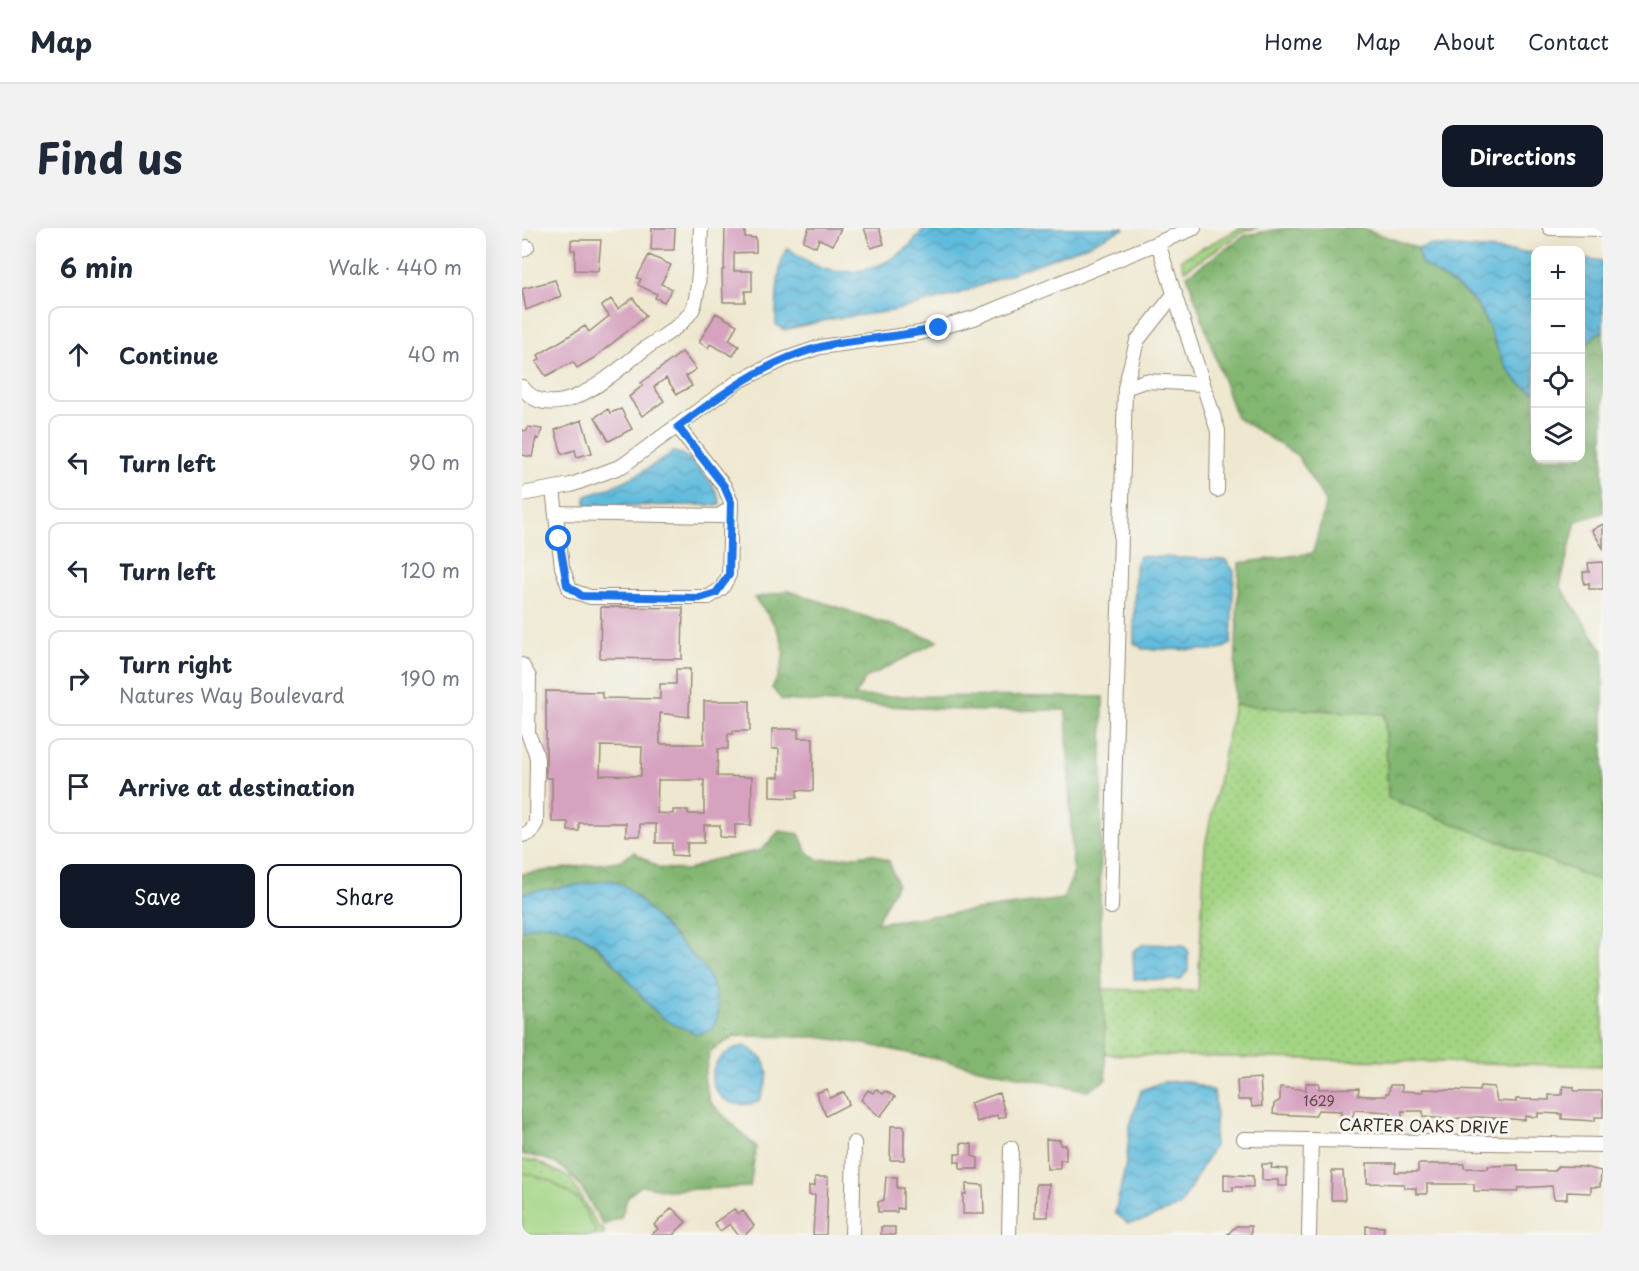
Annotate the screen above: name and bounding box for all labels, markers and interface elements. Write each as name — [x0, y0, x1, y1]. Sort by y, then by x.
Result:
text: Map — [30, 20, 92, 63]
text: Home — [1264, 25, 1323, 57]
text: Map — [1356, 25, 1401, 57]
text: About — [1434, 25, 1495, 57]
text: Contact — [1528, 25, 1609, 57]
text: Find us — [36, 125, 183, 188]
button: Directions — [1442, 125, 1603, 187]
map controls — [1531, 246, 1585, 462]
button: + — [1531, 246, 1585, 300]
text: 6 min — [60, 248, 133, 287]
text: Walk · 440 m — [329, 252, 462, 282]
button: − — [1531, 300, 1585, 354]
route end — [925, 314, 951, 340]
icon: ahead — [62, 338, 95, 371]
text: Continue — [119, 338, 218, 371]
text: 40 m — [408, 339, 460, 369]
button: locate — [1531, 354, 1585, 408]
button: layers — [1531, 408, 1585, 462]
icon: left — [62, 446, 95, 479]
text: Turn left — [119, 446, 216, 479]
text: 90 m — [409, 447, 460, 477]
route start — [545, 525, 571, 551]
icon: left — [62, 554, 95, 587]
text: Turn left — [119, 554, 216, 587]
text: 120 m — [401, 555, 460, 585]
text: Turn right — [119, 647, 232, 680]
icon: right — [62, 662, 95, 695]
text: 190 m — [401, 663, 460, 693]
text: Natures Way Boulevard — [119, 680, 345, 710]
icon: arrive — [62, 770, 95, 803]
text: Arrive at destination — [119, 770, 355, 803]
button: Save — [60, 864, 255, 928]
button: Share — [267, 864, 462, 928]
house number: 1629 — [1303, 1090, 1335, 1111]
street label: CARTER OAKS DRIVE — [1339, 1112, 1509, 1138]

